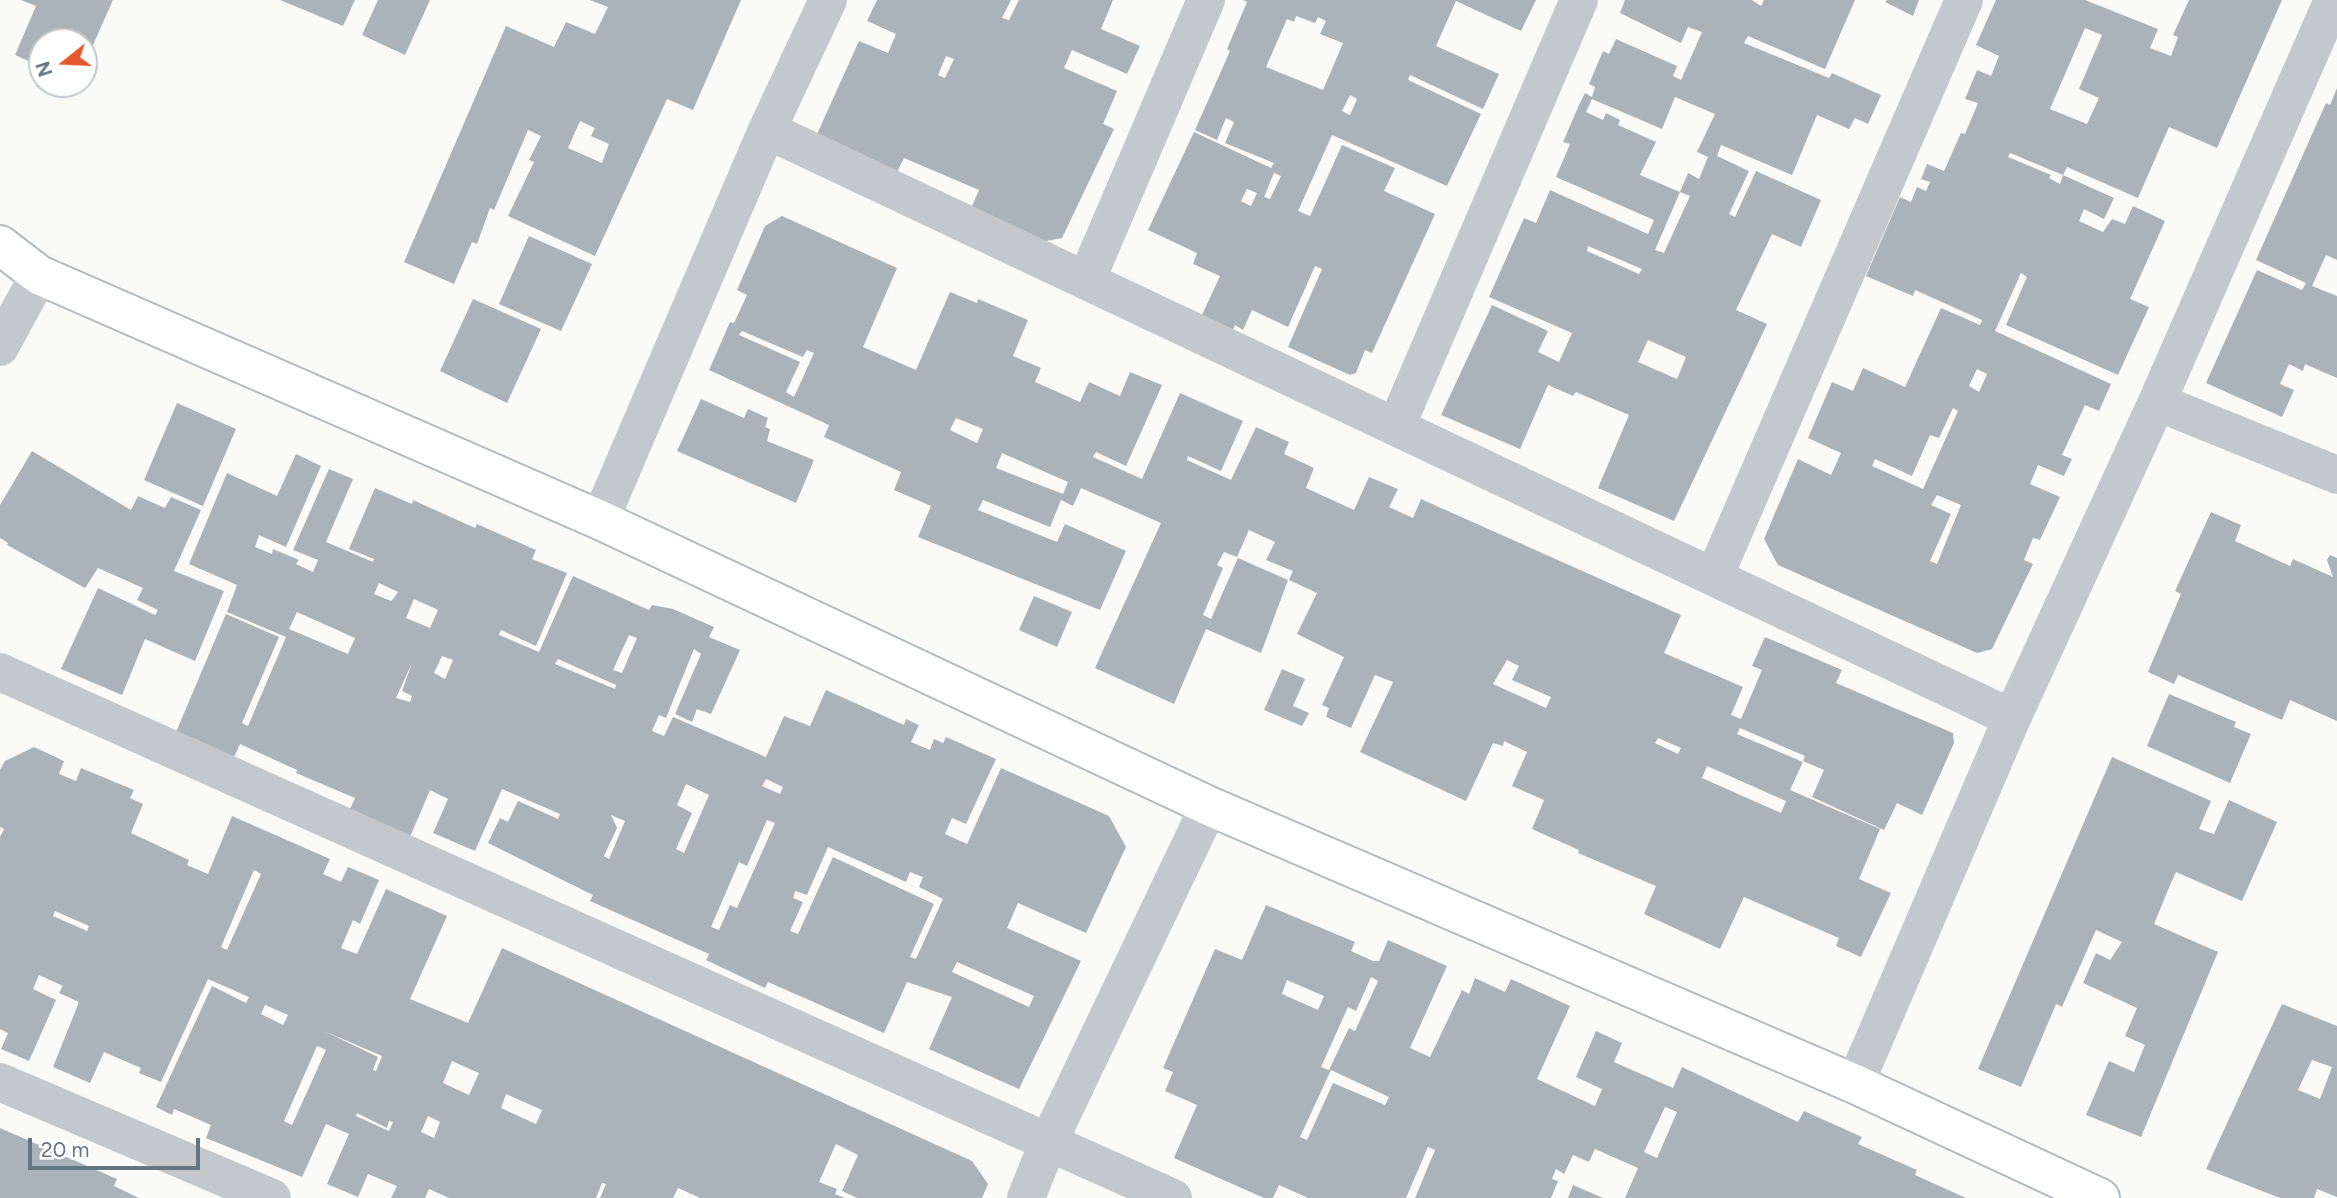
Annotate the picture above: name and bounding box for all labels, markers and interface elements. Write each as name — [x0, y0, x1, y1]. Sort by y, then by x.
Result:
north arrow — [28, 28, 98, 98]
text: N — [31, 58, 58, 80]
scale bar — [32, 1124, 203, 1168]
text: 20 m — [41, 1137, 89, 1162]

